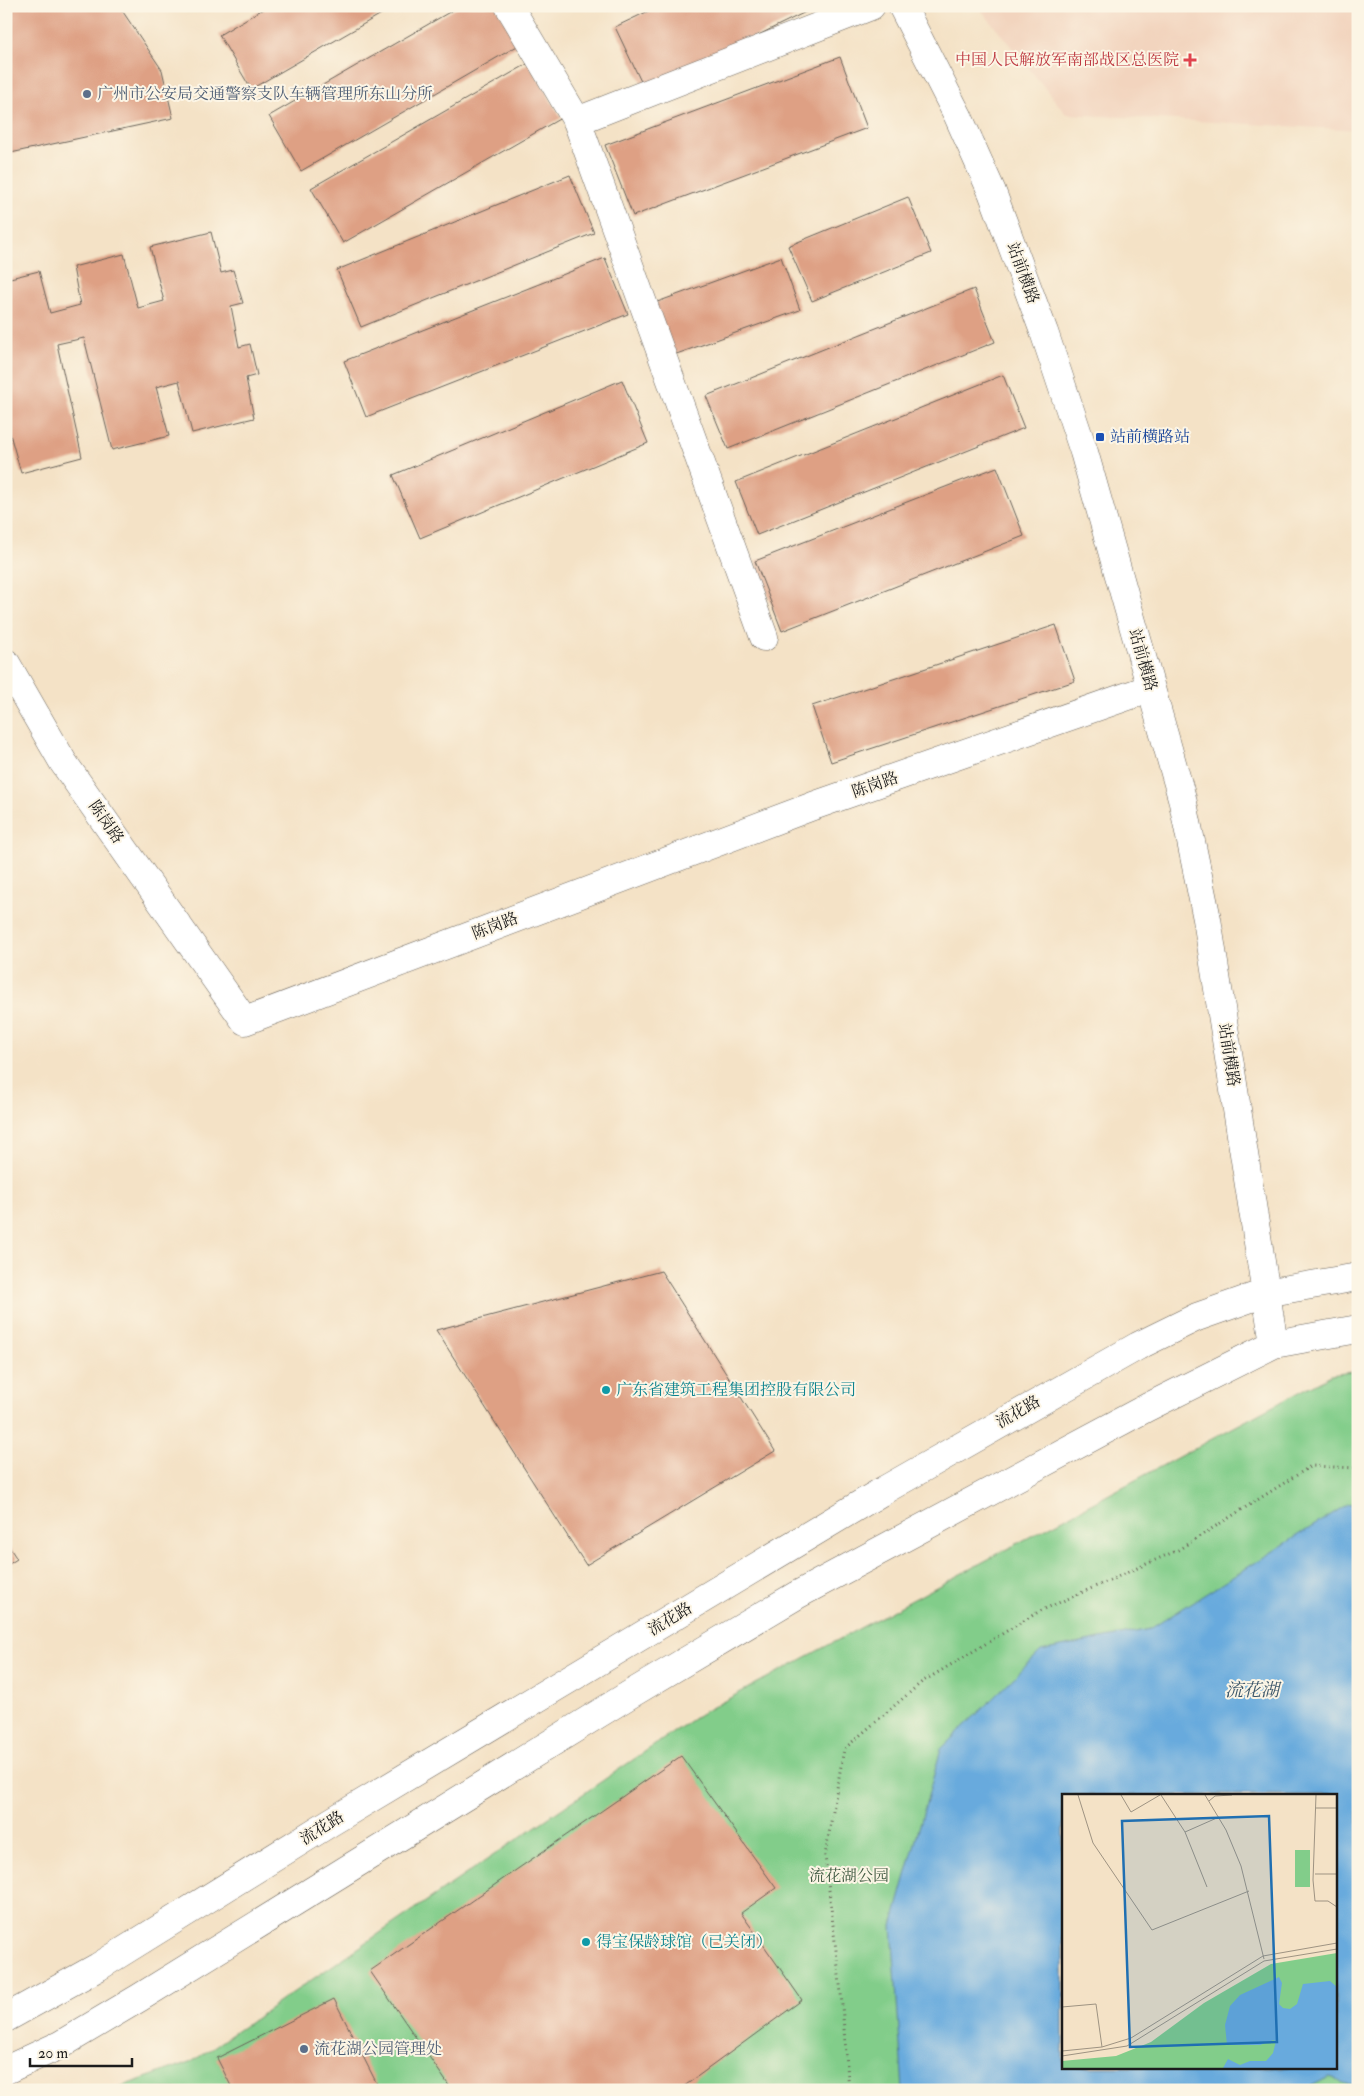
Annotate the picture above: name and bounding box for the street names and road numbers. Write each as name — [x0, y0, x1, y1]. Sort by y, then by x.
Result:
street label: 站前横路 — [1003, 240, 1043, 306]
street label: 站前横路 — [1125, 626, 1161, 694]
street label: 陈岗路 — [849, 768, 901, 802]
street label: 陈岗路 — [84, 797, 128, 847]
street label: 陈岗路 — [469, 908, 521, 944]
street label: 站前横路 — [1214, 1022, 1244, 1088]
street label: 流花路 — [992, 1391, 1044, 1433]
street label: 流花路 — [644, 1598, 696, 1640]
street label: 流花路 — [296, 1807, 348, 1849]

